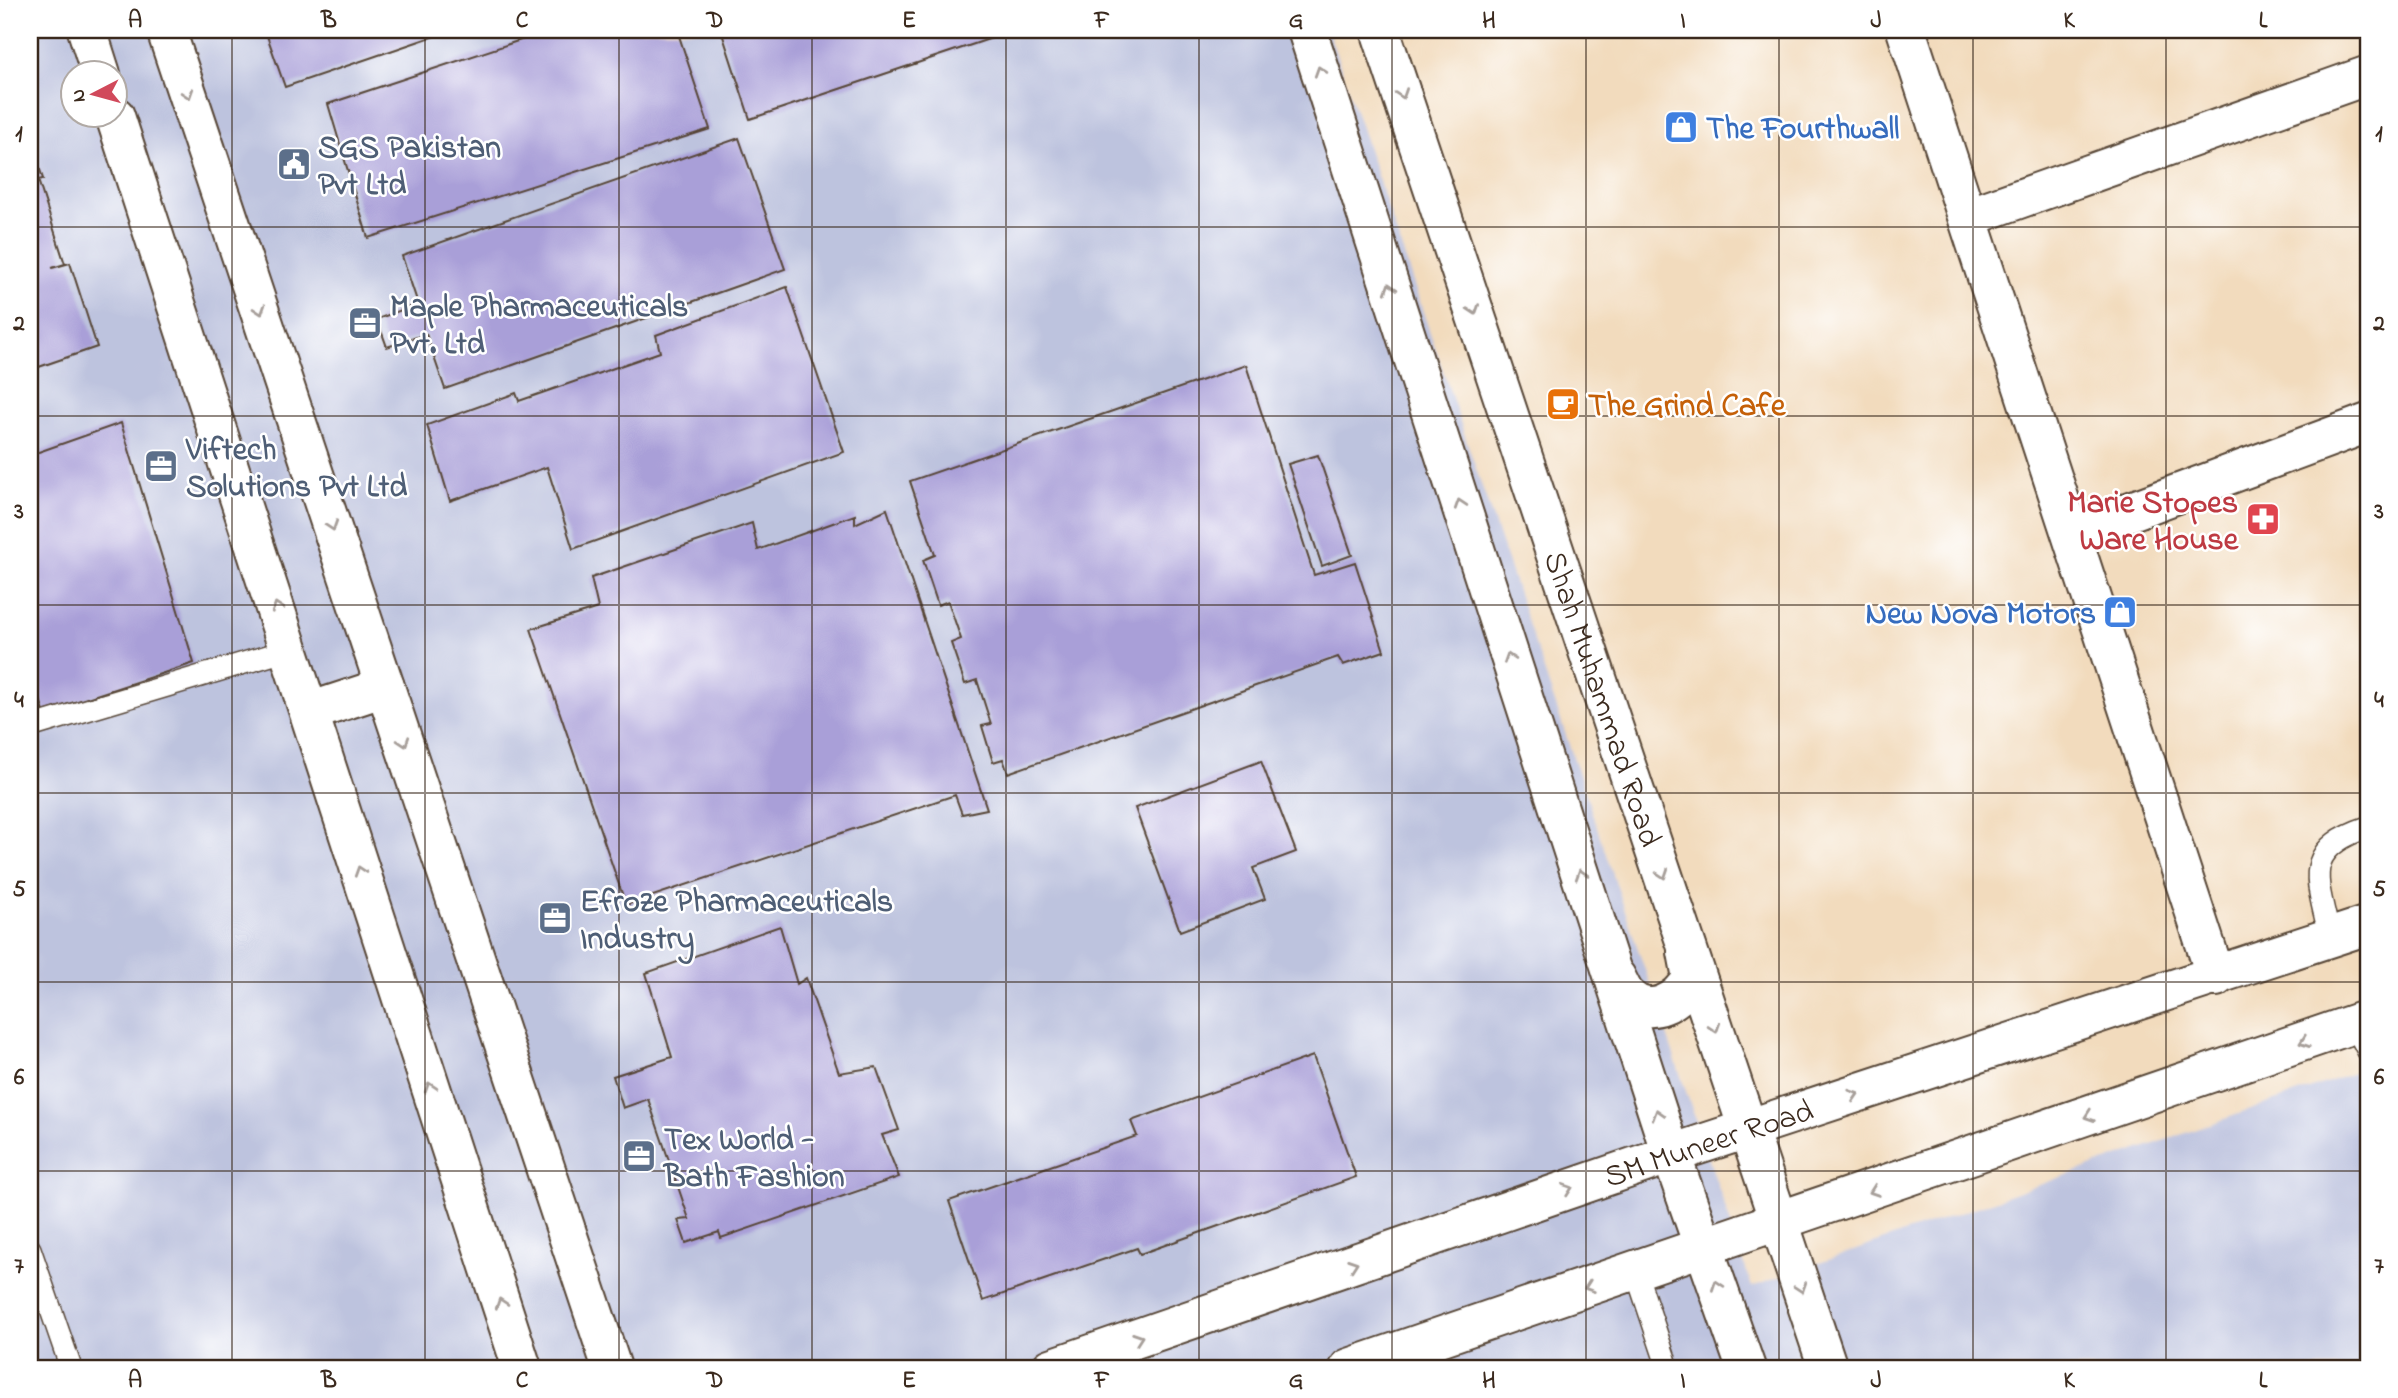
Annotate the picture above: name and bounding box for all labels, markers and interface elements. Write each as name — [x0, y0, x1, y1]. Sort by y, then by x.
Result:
text: A — [128, 5, 142, 38]
text: B — [320, 5, 337, 38]
text: C — [516, 5, 529, 38]
text: D — [706, 5, 723, 38]
text: E — [902, 5, 916, 38]
text: F — [1094, 5, 1110, 38]
text: G — [1289, 5, 1303, 38]
text: H — [1482, 5, 1496, 38]
text: I — [1680, 5, 1686, 38]
text: J — [1870, 5, 1882, 38]
text: K — [2063, 5, 2075, 38]
text: L — [2259, 5, 2268, 38]
north arrow — [60, 60, 130, 130]
one-way arrow — [1314, 66, 1328, 78]
text: N — [65, 88, 94, 103]
one-way arrow — [180, 88, 194, 100]
one-way arrow — [1394, 88, 1408, 100]
place label: The Fourthwall — [1706, 107, 1899, 154]
shop icon: The Fourthwall — [1662, 108, 1700, 146]
text: 1 — [15, 119, 23, 152]
text: 1 — [2375, 119, 2383, 152]
place label: SGS Pakistan Pvt Ltd — [318, 126, 501, 210]
public building icon: SGS Pakistan Pvt Ltd — [275, 145, 313, 183]
one-way arrow — [1384, 282, 1398, 295]
place label: Maple Pharmaceuticals Pvt. Ltd — [390, 285, 688, 369]
one-way arrow — [252, 304, 266, 316]
office icon: Maple Pharmaceuticals Pvt. Ltd — [346, 304, 384, 342]
one-way arrow — [1466, 304, 1480, 316]
text: 2 — [12, 308, 25, 341]
text: 2 — [2372, 308, 2385, 341]
place label: The Grind Cafe — [1588, 384, 1787, 431]
cafe icon: The Grind Cafe — [1544, 385, 1582, 423]
place label: Viftech Solutions Pvt Ltd — [185, 428, 407, 512]
office icon: Viftech Solutions Pvt Ltd — [142, 447, 180, 485]
place label: Marie Stopes Ware House — [2067, 481, 2240, 565]
text: 3 — [13, 496, 24, 529]
text: 3 — [2373, 496, 2384, 529]
one-way arrow — [1453, 499, 1468, 511]
pharmacy icon: Marie Stopes Ware House — [2244, 500, 2282, 538]
one-way arrow — [324, 519, 338, 532]
street label: Shah Muhammad Road — [1529, 546, 1672, 854]
place label: New Nova Motors — [1866, 592, 2096, 639]
shop icon: New Nova Motors — [2101, 593, 2139, 631]
one-way arrow — [271, 601, 285, 614]
one-way arrow — [1503, 652, 1518, 664]
text: 4 — [14, 685, 24, 718]
text: 4 — [2374, 685, 2384, 718]
one-way arrow — [396, 735, 410, 748]
one-way arrow — [354, 865, 368, 877]
one-way arrow — [1575, 868, 1589, 881]
one-way arrow — [1655, 868, 1669, 880]
text: 5 — [12, 874, 26, 907]
text: 5 — [2372, 874, 2386, 907]
place label: Efroze Pharmaceuticals Industry — [580, 880, 893, 965]
office icon: Efroze Pharmaceuticals Industry — [536, 899, 574, 937]
one-way arrow — [1707, 1021, 1721, 1034]
one-way arrow — [2298, 1033, 2310, 1047]
text: 6 — [14, 1062, 25, 1095]
text: 6 — [2374, 1062, 2385, 1095]
one-way arrow — [424, 1081, 439, 1093]
street label: SM Muneer Road — [1599, 1089, 1820, 1202]
one-way arrow — [1848, 1089, 1860, 1103]
one-way arrow — [1652, 1108, 1666, 1121]
one-way arrow — [2083, 1108, 2095, 1122]
place label: Tex World - Bath Fashion — [662, 1118, 845, 1202]
office icon: Tex World - Bath Fashion — [620, 1137, 658, 1175]
one-way arrow — [1868, 1182, 1880, 1196]
one-way arrow — [1562, 1183, 1574, 1197]
text: 7 — [14, 1251, 24, 1284]
text: 7 — [2374, 1251, 2384, 1284]
one-way arrow — [1347, 1258, 1359, 1272]
one-way arrow — [1583, 1279, 1595, 1294]
one-way arrow — [1711, 1279, 1725, 1291]
one-way arrow — [1793, 1281, 1807, 1294]
one-way arrow — [494, 1298, 509, 1310]
one-way arrow — [1132, 1332, 1144, 1346]
text: A — [128, 1365, 142, 1398]
text: B — [320, 1365, 337, 1398]
text: C — [516, 1365, 529, 1398]
text: D — [706, 1365, 723, 1398]
text: E — [902, 1365, 916, 1398]
text: F — [1094, 1365, 1110, 1398]
text: G — [1289, 1365, 1303, 1398]
text: H — [1482, 1365, 1496, 1398]
text: I — [1680, 1365, 1686, 1398]
text: J — [1870, 1365, 1882, 1398]
text: K — [2063, 1365, 2075, 1398]
text: L — [2259, 1365, 2268, 1398]

